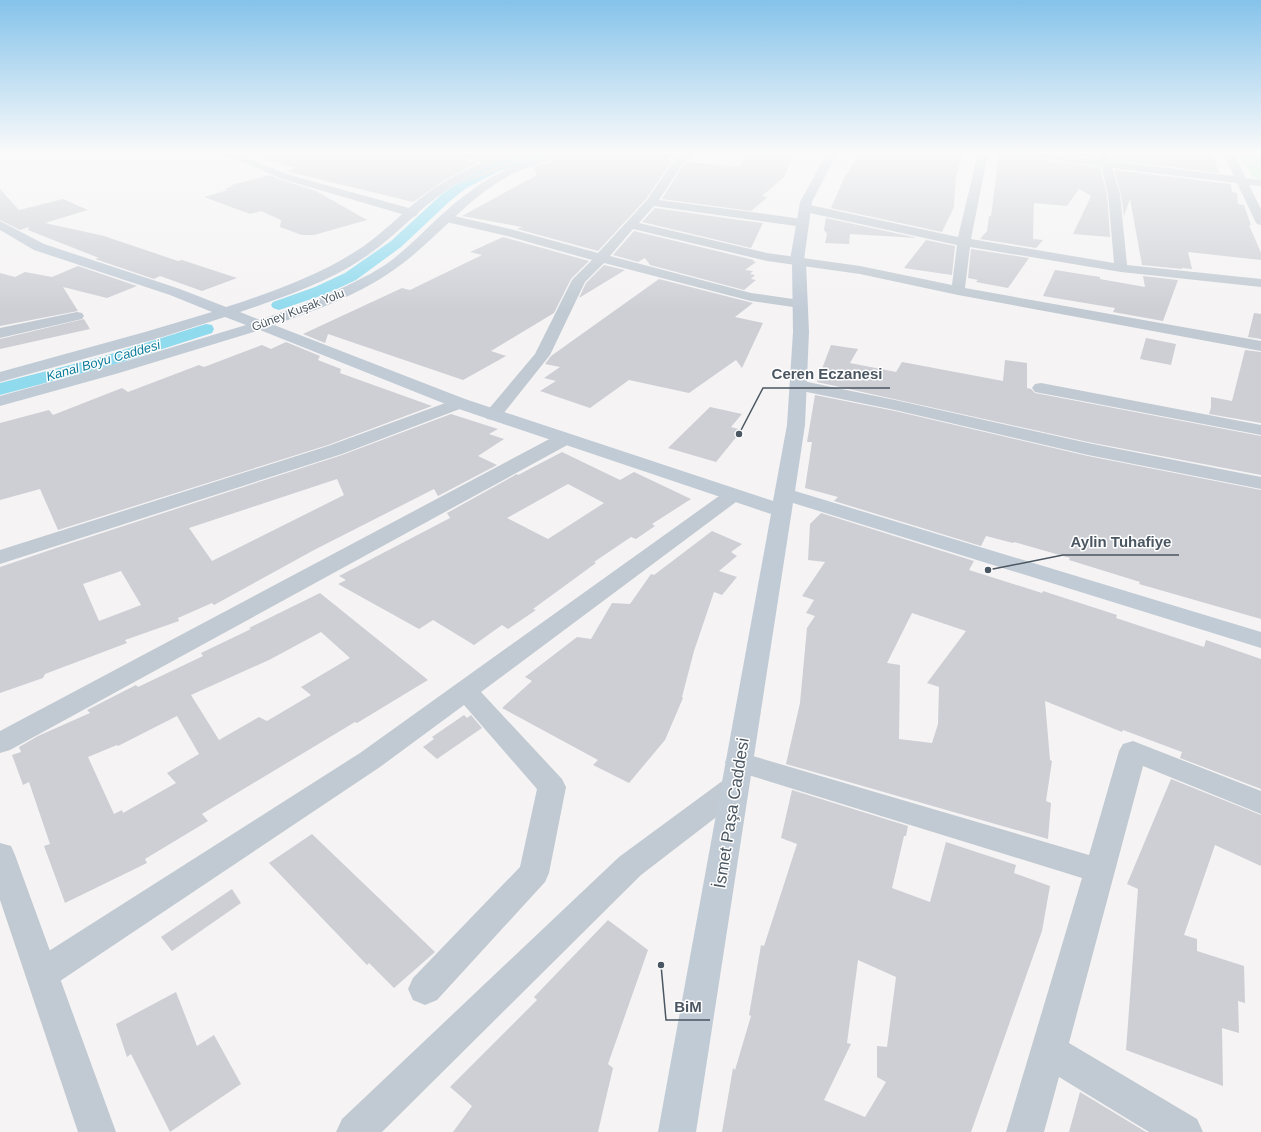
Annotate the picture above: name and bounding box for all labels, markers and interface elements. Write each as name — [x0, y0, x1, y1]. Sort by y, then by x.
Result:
street label: Güney Kuşak Yolu — [250, 286, 346, 334]
water label: Kanal Boyu Caddesi — [44, 337, 163, 384]
callout: Ceren Eczanesi — [763, 361, 890, 388]
text: Ceren Eczanesi — [772, 365, 882, 382]
callout: Aylin Tuhafiye — [1063, 528, 1179, 555]
text: Aylin Tuhafiye — [1071, 533, 1171, 550]
street label: İsmet Paşa Caddesi — [710, 736, 753, 890]
callout: BiM — [666, 993, 710, 1020]
text: BiM — [674, 998, 702, 1015]

